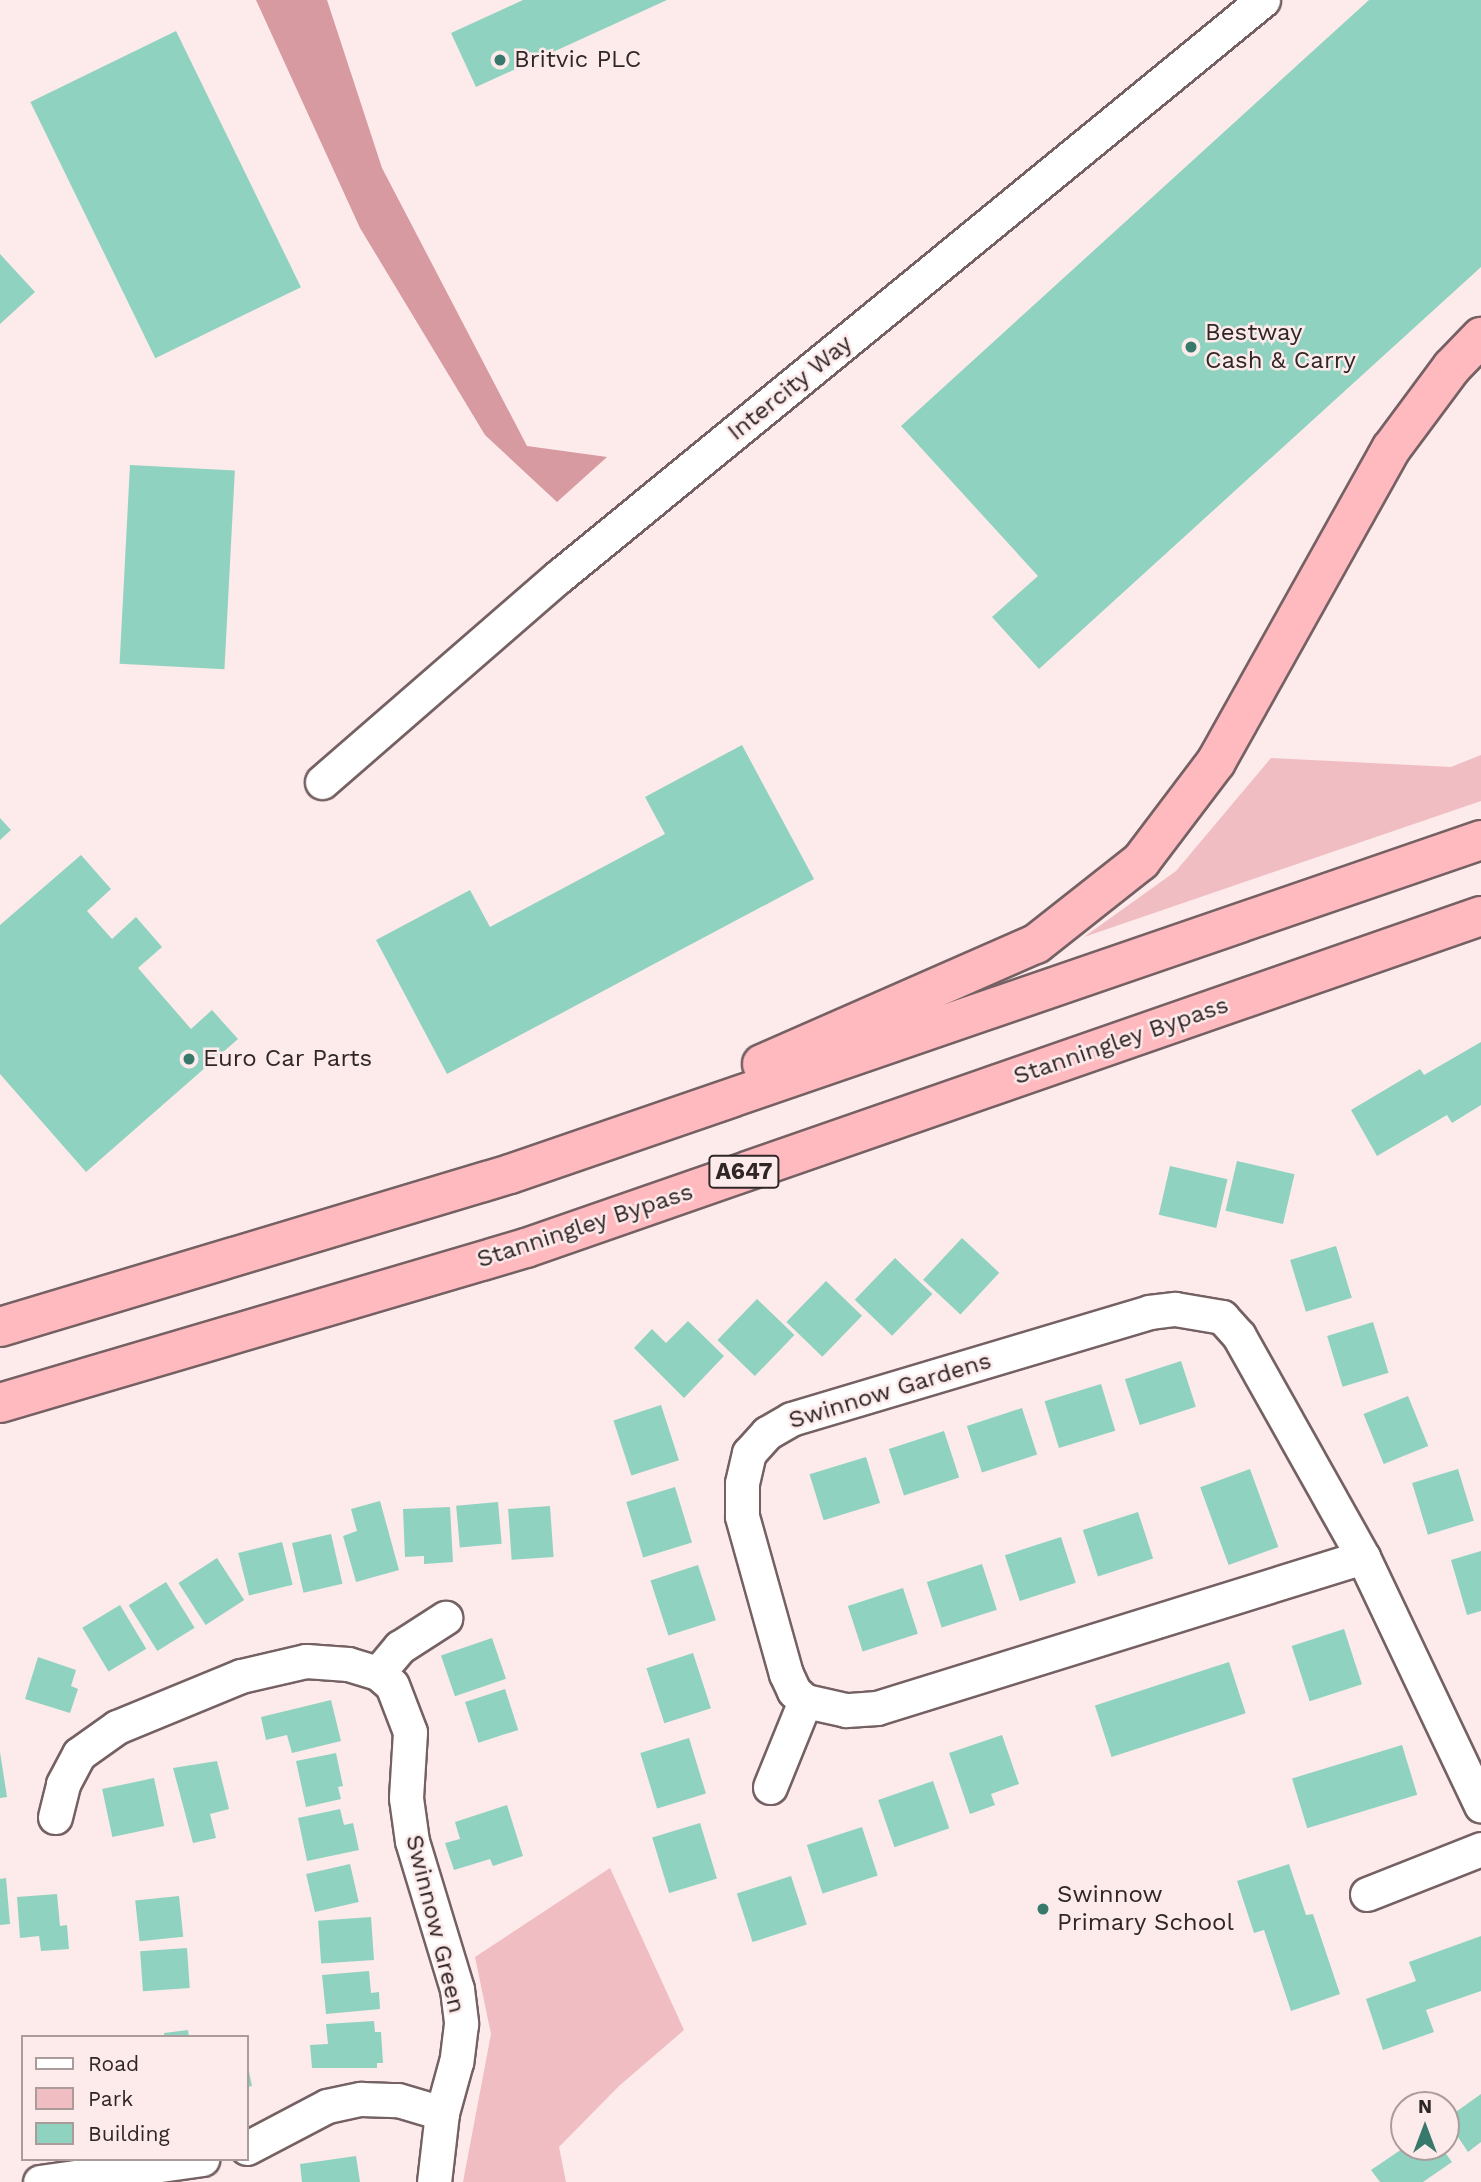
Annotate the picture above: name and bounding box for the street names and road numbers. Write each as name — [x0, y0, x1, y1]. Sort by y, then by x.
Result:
street label: Intercity Way — [722, 329, 858, 447]
street label: Stanningley Bypass — [1010, 991, 1232, 1091]
road number: A647 — [707, 1152, 781, 1191]
street label: Stanningley Bypass — [473, 1177, 697, 1275]
street label: Swinnow Gardens — [785, 1346, 995, 1436]
street label: Swinnow Green — [399, 1832, 471, 2016]

